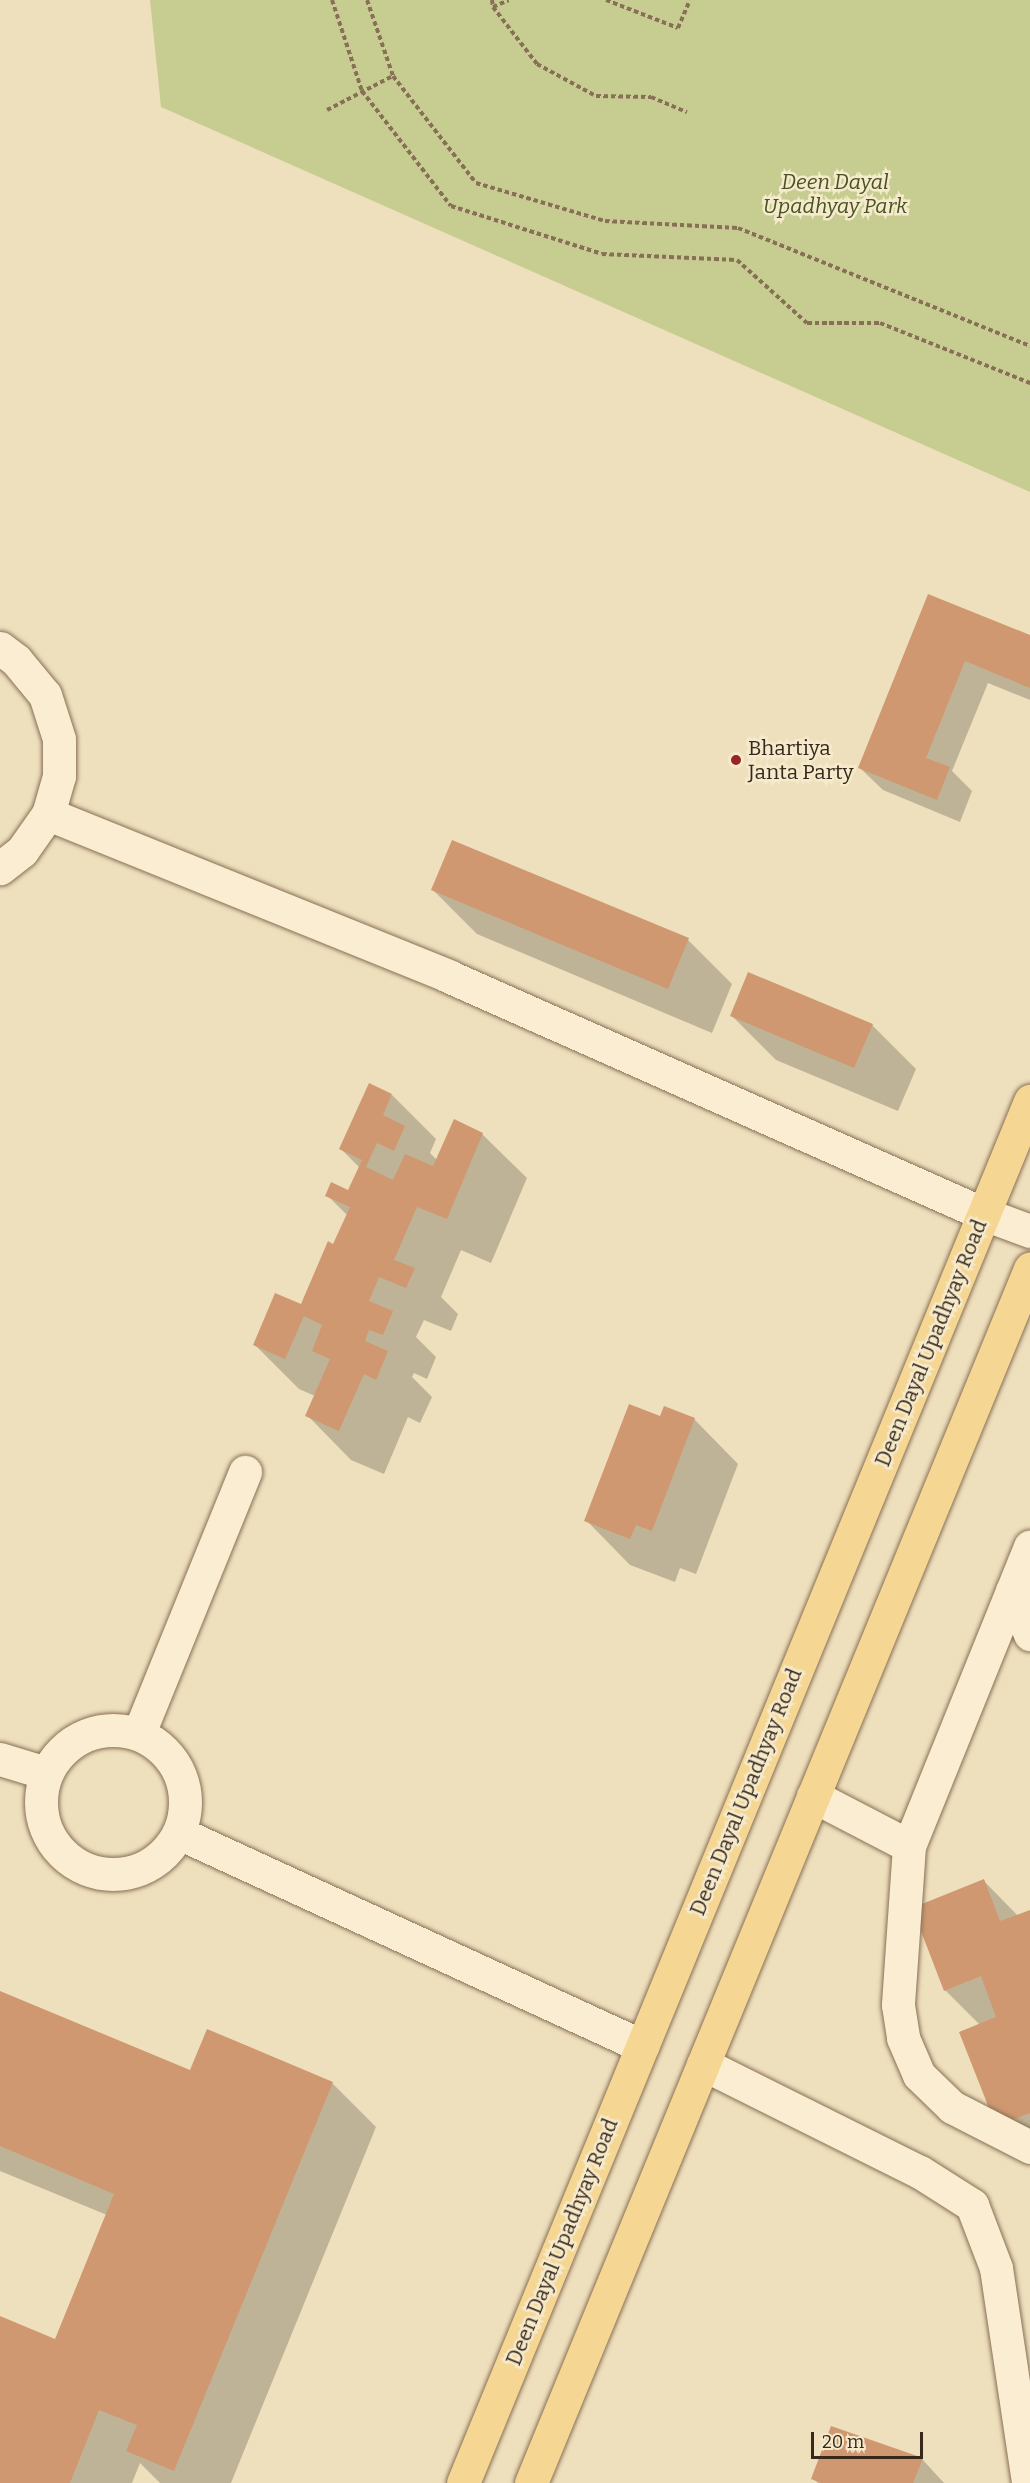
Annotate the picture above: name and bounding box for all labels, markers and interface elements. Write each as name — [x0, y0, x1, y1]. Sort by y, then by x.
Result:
park label: Deen Dayal Upadhyay Park — [763, 169, 907, 219]
place label: Bhartiya Janta Party — [748, 735, 854, 785]
marker: Bhartiya Janta Party — [729, 753, 743, 767]
street label: Deen Dayal Upadhyay Road — [870, 1216, 992, 1470]
street label: Deen Dayal Upadhyay Road — [685, 1665, 807, 1919]
street label: Deen Dayal Upadhyay Road — [501, 2115, 623, 2369]
scale bar — [814, 2420, 926, 2458]
text: 20 m — [822, 2431, 864, 2453]

